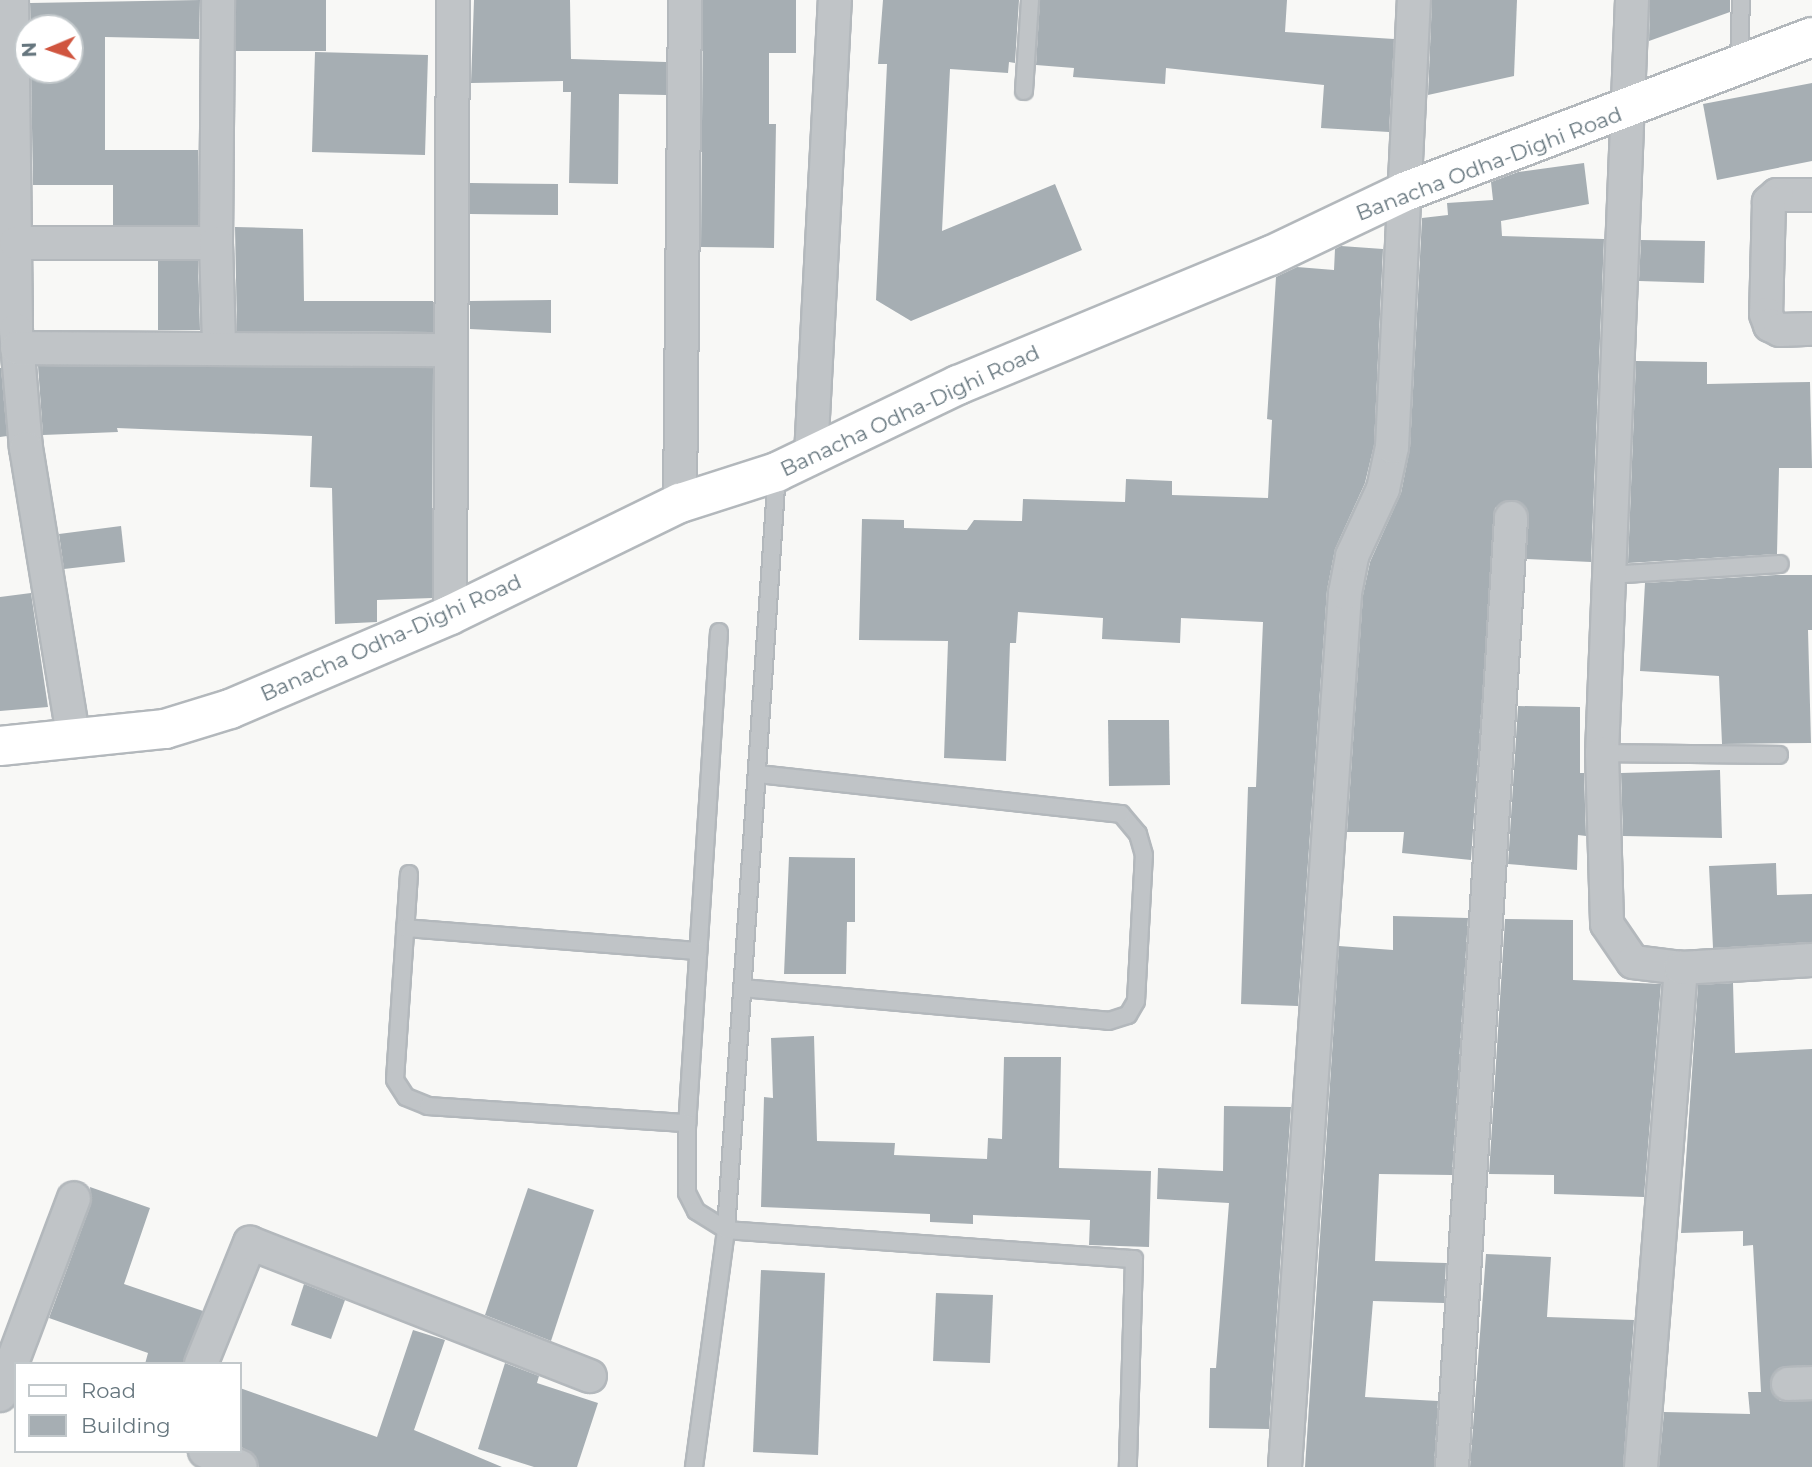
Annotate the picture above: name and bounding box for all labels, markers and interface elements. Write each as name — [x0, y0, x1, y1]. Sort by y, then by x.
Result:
north arrow — [14, 14, 84, 84]
text: N — [18, 42, 41, 58]
street label: Banacha Odha-Dighi Road — [1353, 102, 1625, 226]
street label: Banacha Odha-Dighi Road — [777, 340, 1043, 482]
street label: Banacha Odha-Dighi Road — [257, 569, 525, 707]
legend — [14, 1362, 242, 1453]
text: Road — [81, 1378, 136, 1403]
text: Building — [81, 1413, 171, 1438]

